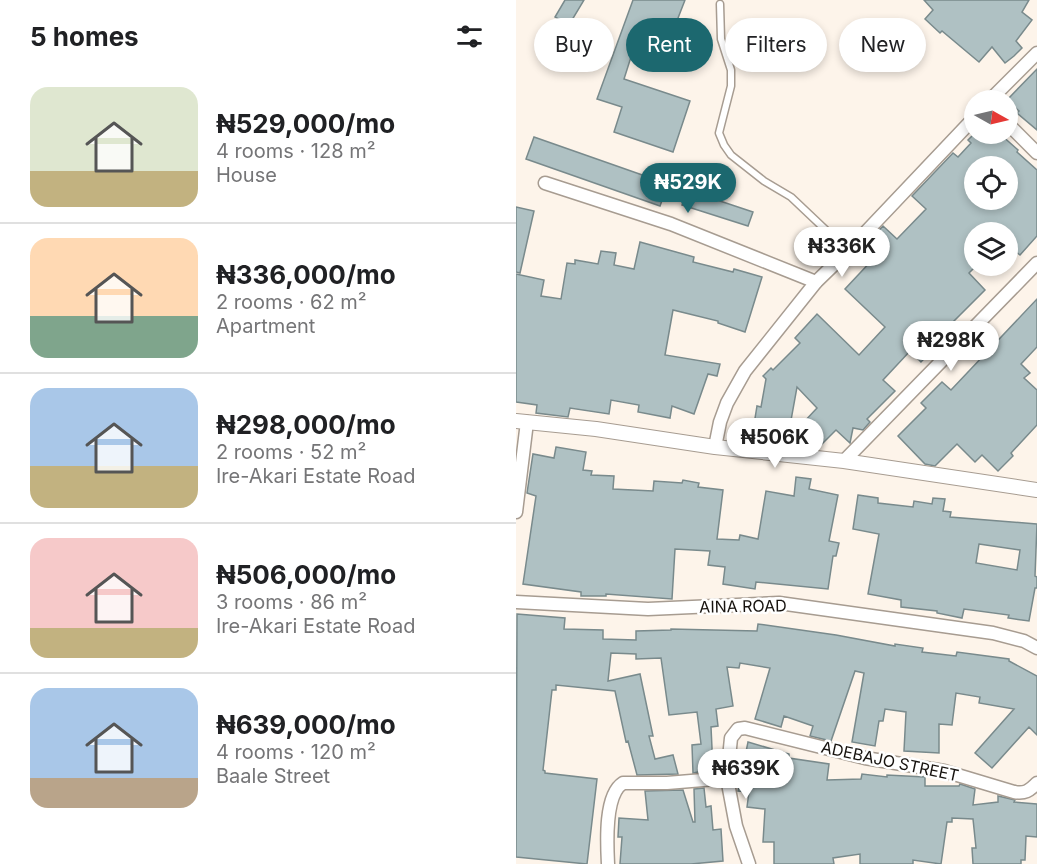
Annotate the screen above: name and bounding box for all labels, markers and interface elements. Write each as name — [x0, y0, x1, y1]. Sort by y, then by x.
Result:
chip: Buy — [534, 18, 614, 72]
chip: Rent — [626, 18, 713, 72]
chip: Filters — [725, 18, 827, 72]
chip: New — [839, 18, 926, 72]
icon: filters — [453, 20, 486, 53]
text: 5 homes — [30, 21, 139, 52]
north arrow — [964, 90, 1018, 144]
map controls — [964, 90, 1018, 276]
text: ₦529,000/mo — [216, 108, 395, 139]
icon: home — [78, 111, 150, 183]
text: 4 rooms · 128 m² — [216, 139, 376, 163]
button: locate — [964, 156, 1018, 210]
text: House — [216, 163, 277, 187]
pin: ₦529K — [646, 163, 730, 214]
text: ₦529K — [654, 170, 722, 194]
button: layers — [964, 222, 1018, 276]
pin: ₦336K — [800, 227, 884, 278]
text: ₦336K — [808, 234, 876, 258]
text: ₦336,000/mo — [216, 259, 396, 290]
icon: home — [78, 262, 150, 334]
text: 2 rooms · 62 m² — [216, 290, 367, 314]
text: Apartment — [216, 314, 315, 338]
pin: ₦298K — [909, 321, 993, 372]
text: ₦298K — [917, 328, 985, 352]
text: ₦298,000/mo — [216, 409, 396, 440]
icon: home — [78, 412, 150, 484]
pin: ₦506K — [733, 418, 817, 469]
text: ₦506K — [741, 425, 809, 449]
text: 2 rooms · 52 m² — [216, 440, 366, 464]
text: Ire-Akari Estate Road — [216, 464, 415, 488]
text: ₦506,000/mo — [216, 559, 396, 590]
icon: home — [78, 562, 150, 634]
text: 3 rooms · 86 m² — [216, 590, 367, 614]
street label: AINA ROAD — [699, 595, 787, 617]
text: Ire-Akari Estate Road — [216, 614, 415, 638]
text: ₦639,000/mo — [216, 709, 396, 740]
icon: home — [78, 712, 150, 784]
street label: ADEBAJO STREET — [819, 737, 961, 785]
text: 4 rooms · 120 m² — [216, 740, 376, 764]
pin: ₦639K — [704, 749, 788, 800]
text: ₦639K — [712, 756, 780, 780]
text: Baale Street — [216, 764, 330, 788]

